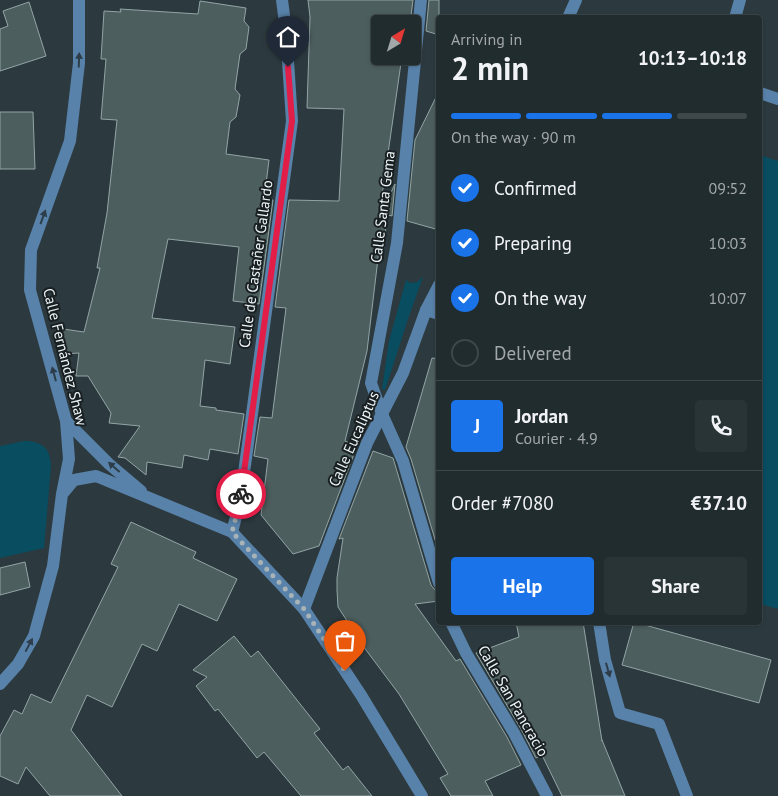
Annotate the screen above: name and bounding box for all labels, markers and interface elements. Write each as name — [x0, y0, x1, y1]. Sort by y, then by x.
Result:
north arrow — [371, 15, 421, 65]
map controls — [371, 15, 421, 65]
pin — [267, 16, 309, 67]
icon: home — [274, 23, 302, 51]
text: Arriving in — [451, 29, 522, 49]
text: 10:13–10:18 — [638, 46, 747, 70]
text: 2 min — [451, 47, 529, 89]
one-way arrow — [75, 52, 83, 68]
text: On the way · 90 m — [451, 127, 576, 147]
street label: Calle Santa Gema — [366, 150, 399, 264]
icon: check — [451, 174, 479, 202]
text: Confirmed — [494, 176, 577, 200]
text: 09:52 — [709, 178, 747, 198]
street label: Calle de Castañer Gallardo — [234, 179, 277, 349]
one-way arrow — [39, 209, 47, 224]
icon: check — [451, 229, 479, 257]
text: Preparing — [494, 231, 572, 255]
text: 10:03 — [709, 233, 747, 253]
icon: check — [451, 284, 479, 312]
street label: Calle Fernández Shaw — [39, 286, 92, 428]
text: On the way — [494, 286, 586, 310]
text: 10:07 — [709, 288, 747, 308]
text: Delivered — [494, 341, 572, 365]
one-way arrow — [49, 367, 57, 382]
street label: Calle Eucaliptus — [324, 388, 383, 489]
button: phone — [695, 400, 747, 452]
text: Jordan — [515, 404, 568, 428]
text: J — [474, 414, 480, 438]
text: Courier · 4.9 — [515, 428, 598, 448]
one-way arrow — [107, 462, 120, 473]
courier — [216, 469, 266, 519]
icon: bike — [227, 480, 255, 508]
text: Order #7080 — [451, 491, 554, 515]
text: €37.10 — [691, 491, 747, 515]
button: Help — [451, 557, 594, 615]
button: Share — [604, 557, 747, 615]
pin — [324, 620, 366, 671]
icon: bag — [331, 627, 359, 655]
one-way arrow — [25, 638, 33, 652]
street label: Calle San Pancracio — [474, 642, 553, 760]
one-way arrow — [605, 663, 613, 678]

